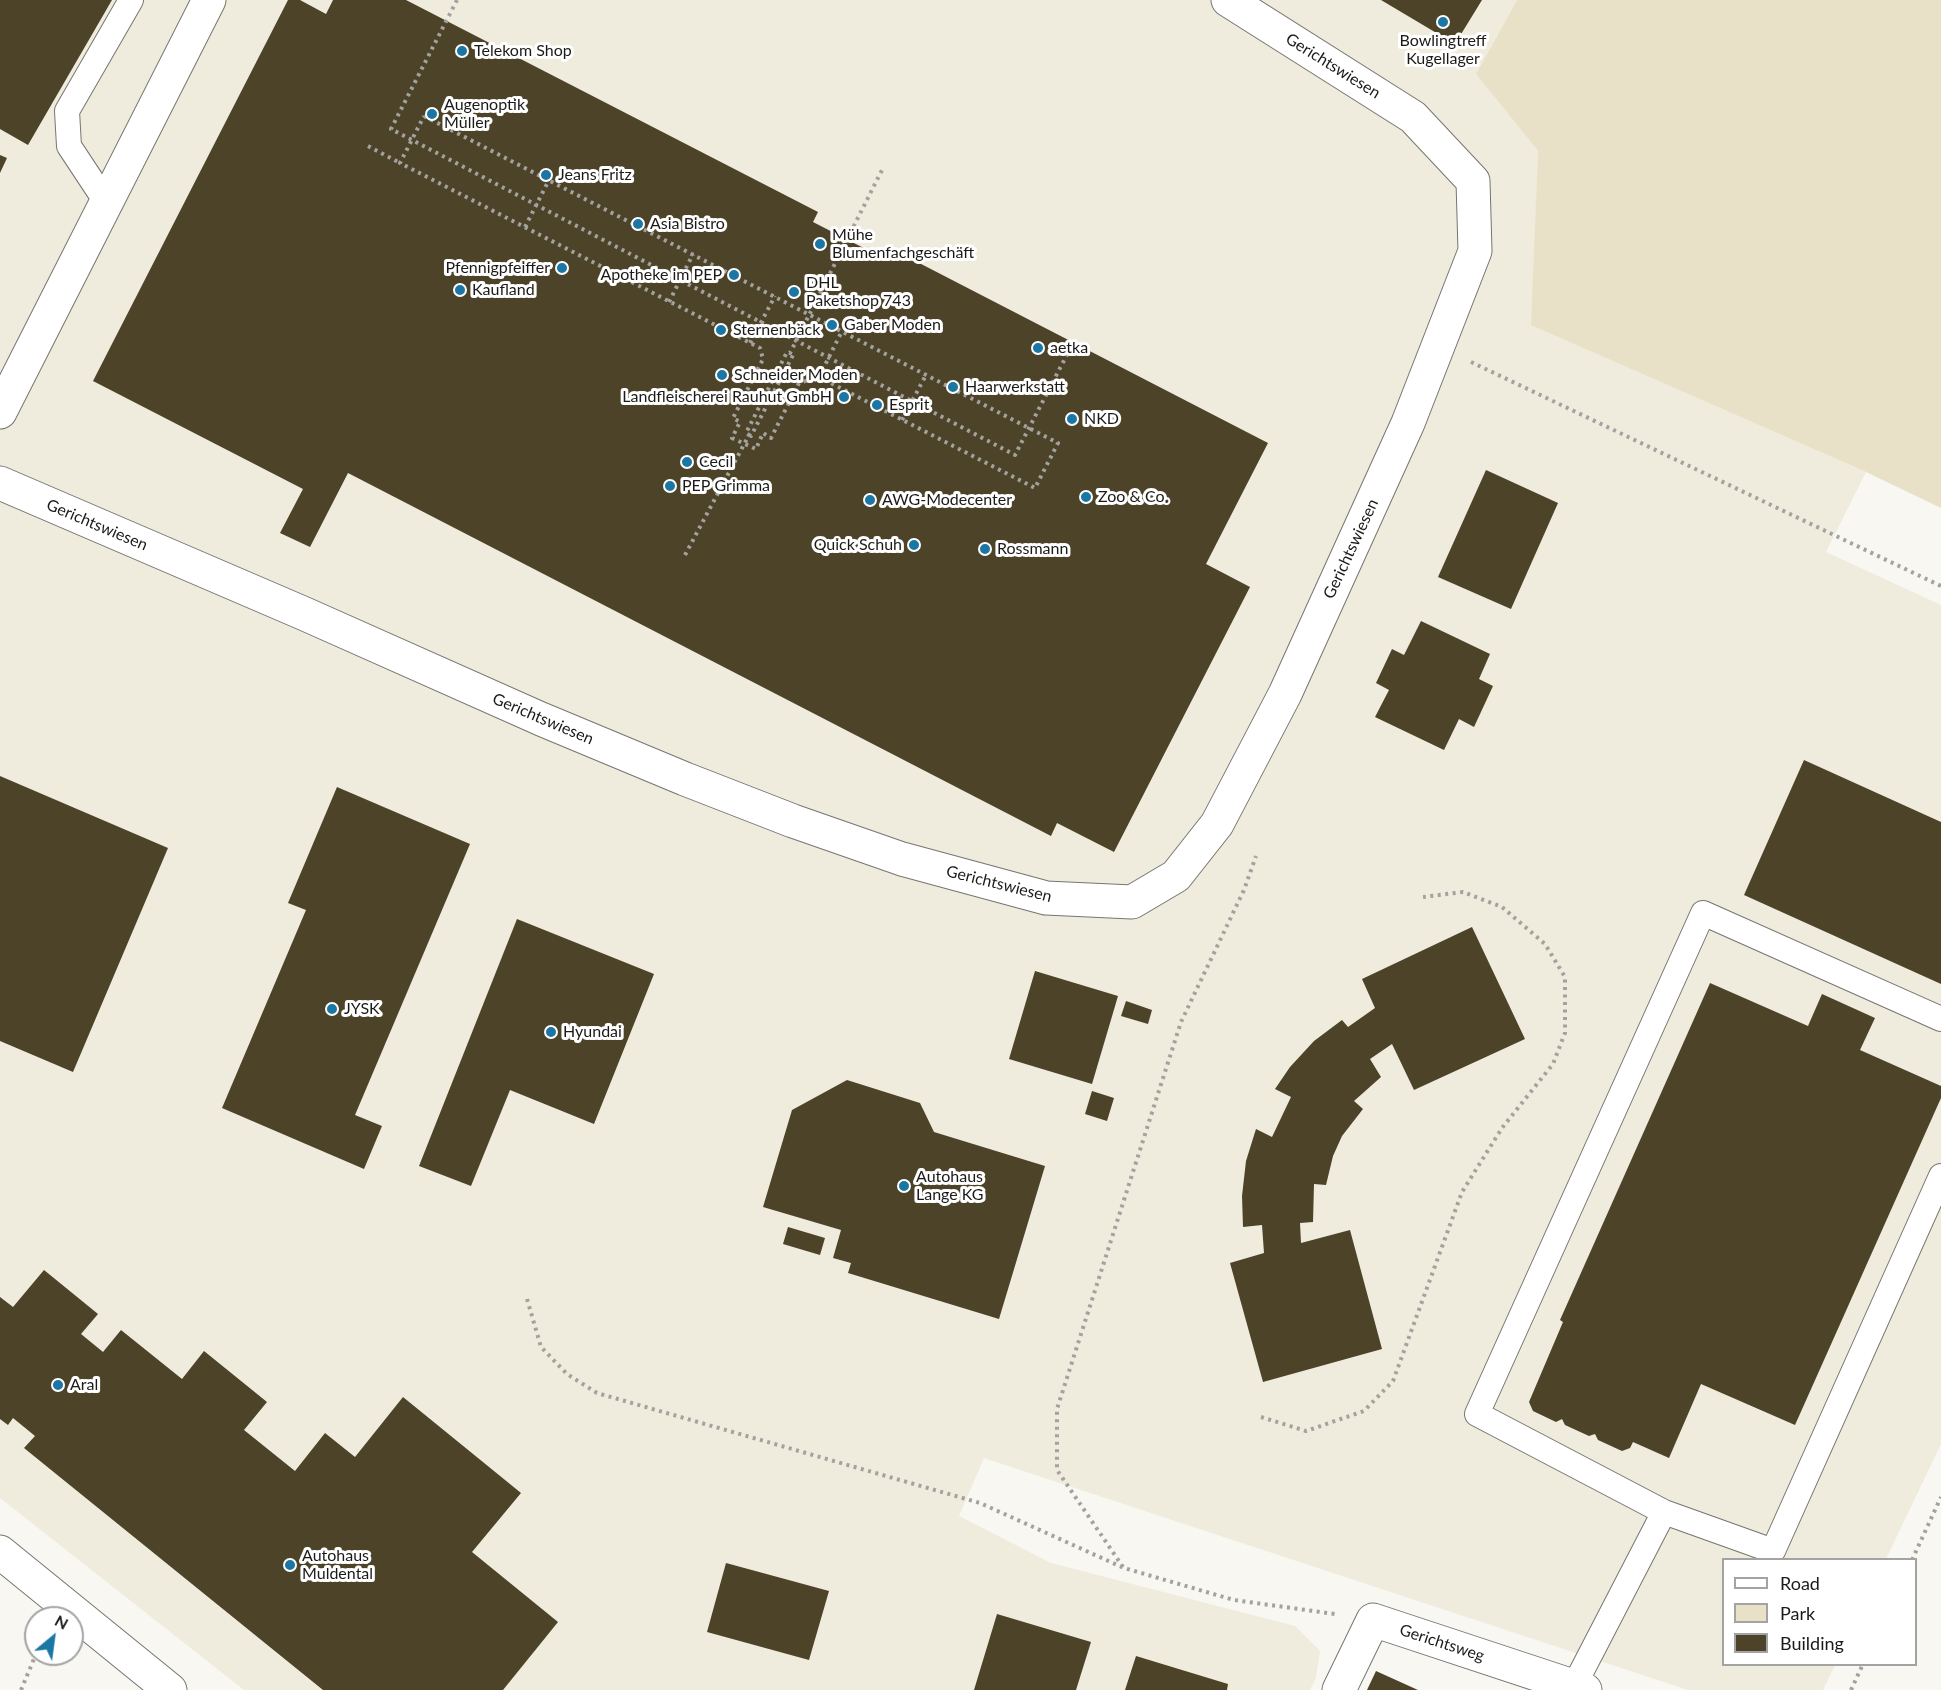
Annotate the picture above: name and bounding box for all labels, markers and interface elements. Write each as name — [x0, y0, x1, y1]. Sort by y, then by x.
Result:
marker: Bowlingtreff Kugellager — [1436, 15, 1450, 29]
street label: Gerichtswiesen — [1282, 29, 1384, 103]
place label: Bowlingtreff Kugellager — [1400, 31, 1486, 69]
place label: Telekom Shop — [474, 41, 572, 61]
marker: Telekom Shop — [455, 44, 469, 58]
place label: Augenoptik Müller — [444, 95, 525, 133]
marker: Augenoptik Müller — [425, 107, 439, 121]
place label: Jeans Fritz — [558, 165, 632, 185]
marker: Jeans Fritz — [539, 168, 553, 182]
place label: Asia Bistro — [650, 214, 725, 234]
marker: Asia Bistro — [631, 217, 645, 231]
place label: Mühe Blumenfachgeschäft — [832, 225, 974, 263]
marker: Mühe Blumenfachgeschäft — [813, 237, 827, 251]
place label: Pfennigpfeiffer — [445, 258, 550, 278]
marker: Pfennigpfeiffer — [555, 261, 569, 275]
place label: Apotheke im PEP — [600, 265, 722, 285]
marker: Apotheke im PEP — [727, 268, 741, 282]
place label: DHL Paketshop 743 — [806, 273, 911, 311]
place label: Kaufland — [472, 280, 535, 300]
marker: Kaufland — [453, 283, 467, 297]
marker: DHL Paketshop 743 — [787, 285, 801, 299]
place label: Gaber Moden — [844, 315, 941, 335]
marker: Gaber Moden — [825, 318, 839, 332]
place label: Sternenbäck — [733, 320, 820, 340]
marker: Sternenbäck — [714, 323, 728, 337]
place label: aetka — [1050, 338, 1088, 358]
marker: aetka — [1031, 341, 1045, 355]
place label: Schneider Moden — [734, 365, 858, 385]
marker: Schneider Moden — [715, 368, 729, 382]
place label: Haarwerkstatt — [965, 377, 1065, 397]
marker: Haarwerkstatt — [946, 380, 960, 394]
place label: Landfleischerei Rauhut GmbH — [622, 387, 832, 407]
marker: Landfleischerei Rauhut GmbH — [837, 390, 851, 404]
place label: Esprit — [889, 395, 929, 415]
marker: Esprit — [870, 398, 884, 412]
place label: NKD — [1084, 409, 1119, 429]
marker: NKD — [1065, 412, 1079, 426]
place label: Cecil — [699, 452, 733, 472]
marker: Cecil — [680, 455, 694, 469]
place label: PEP Grimma — [682, 476, 770, 496]
marker: PEP Grimma — [663, 479, 677, 493]
place label: Zoo & Co. — [1098, 487, 1168, 507]
place label: AWG-Modecenter — [882, 490, 1012, 510]
marker: Zoo & Co. — [1079, 490, 1093, 504]
marker: AWG-Modecenter — [863, 493, 877, 507]
street label: Gerichtswiesen — [44, 495, 150, 555]
street label: Gerichtswiesen — [1319, 496, 1383, 602]
place label: Quick Schuh — [814, 535, 902, 555]
marker: Quick Schuh — [907, 538, 921, 552]
place label: Rossmann — [997, 539, 1068, 559]
marker: Rossmann — [978, 542, 992, 556]
street label: Gerichtswiesen — [490, 689, 596, 749]
street label: Gerichtswiesen — [944, 862, 1054, 906]
place label: JYSK — [344, 999, 380, 1019]
marker: JYSK — [325, 1002, 339, 1016]
place label: Hyundai — [563, 1022, 622, 1042]
marker: Hyundai — [544, 1025, 558, 1039]
place label: Autohaus Lange KG — [916, 1167, 983, 1205]
marker: Autohaus Lange KG — [897, 1179, 911, 1193]
place label: Aral — [70, 1375, 98, 1395]
marker: Aral — [51, 1378, 65, 1392]
place label: Autohaus Muldental — [302, 1546, 373, 1584]
marker: Autohaus Muldental — [283, 1558, 297, 1572]
legend — [1722, 1558, 1917, 1666]
text: Road — [1780, 1572, 1820, 1594]
text: Park — [1780, 1602, 1815, 1624]
north arrow — [24, 1606, 84, 1666]
text: N — [52, 1610, 72, 1633]
street label: Gerichtsweg — [1397, 1620, 1487, 1666]
text: Building — [1780, 1632, 1844, 1654]

